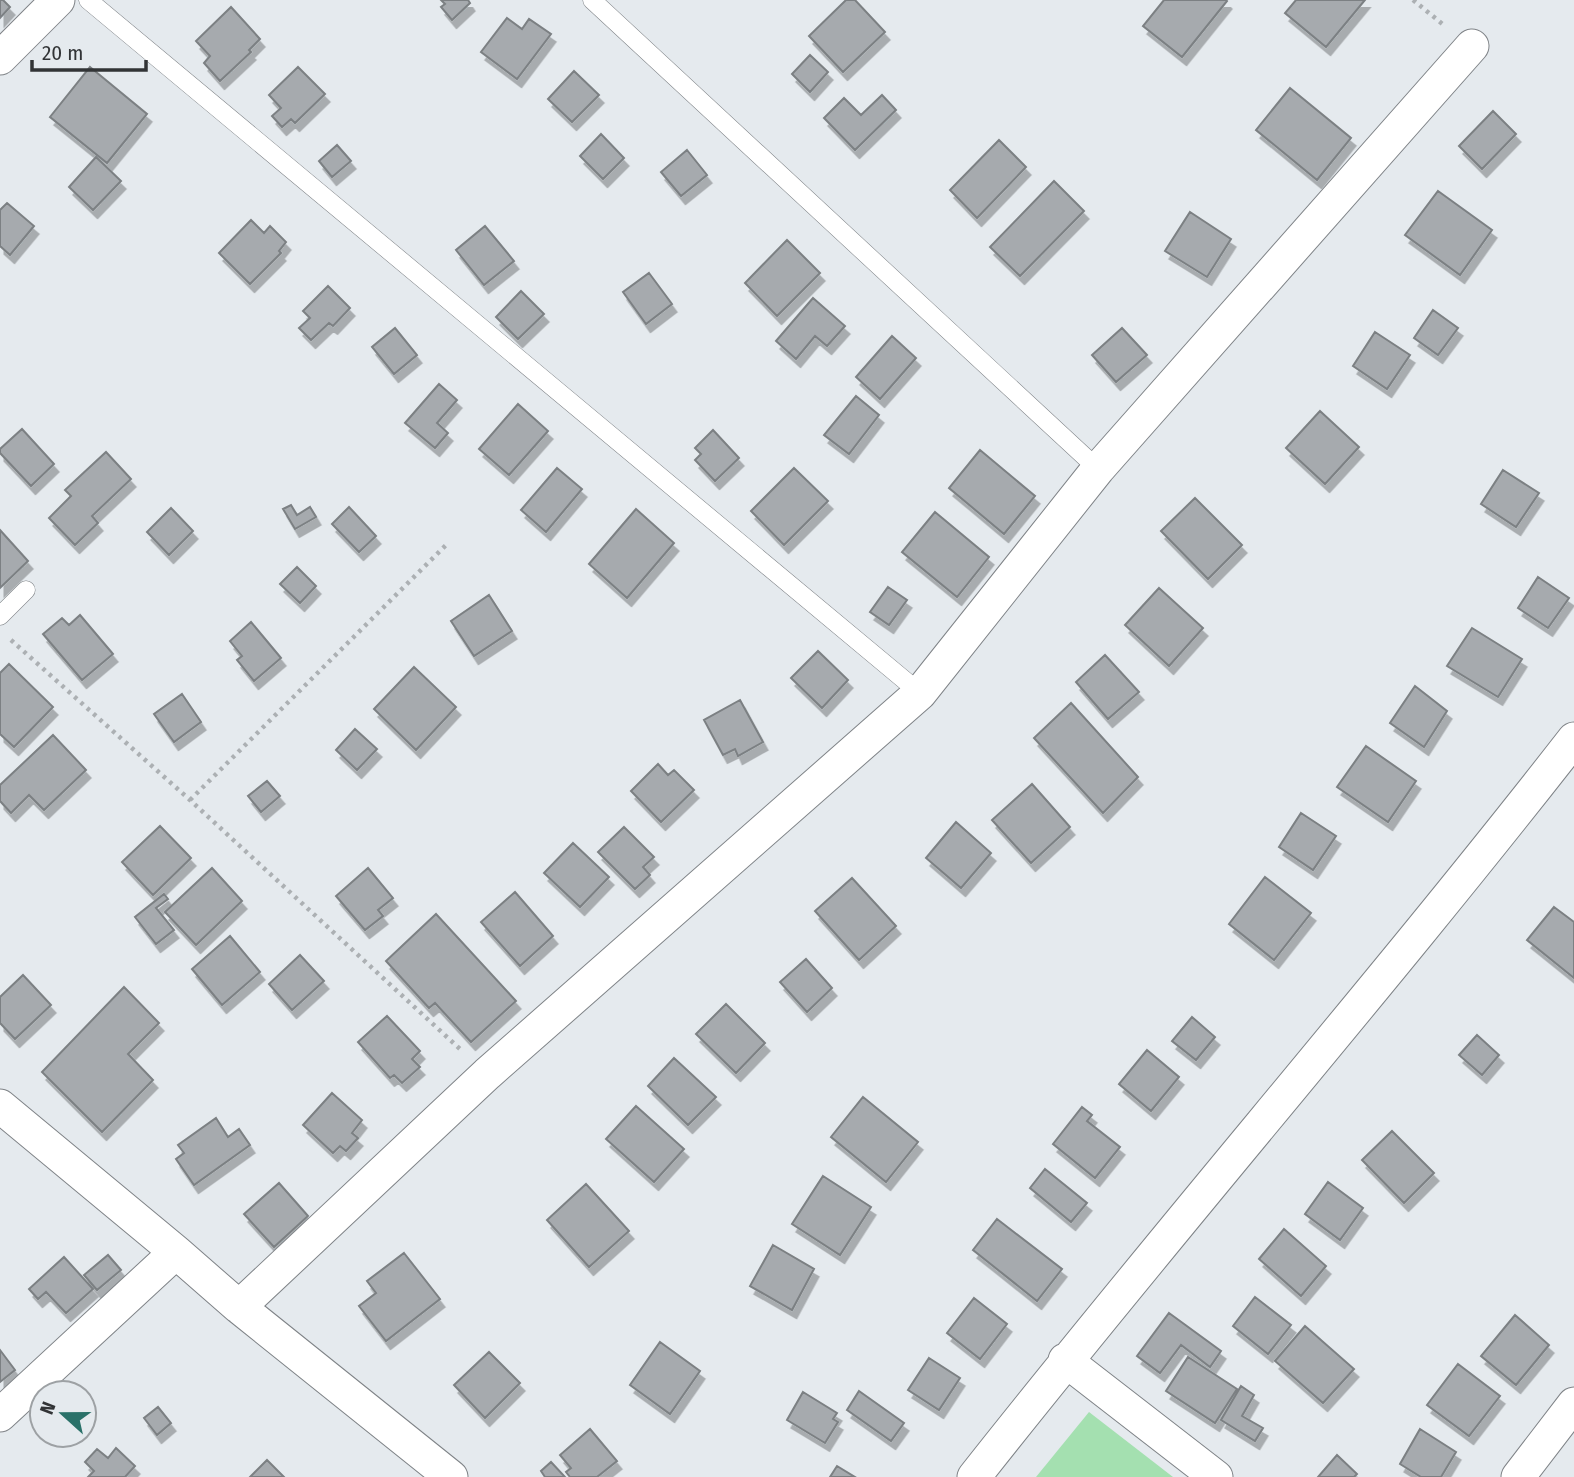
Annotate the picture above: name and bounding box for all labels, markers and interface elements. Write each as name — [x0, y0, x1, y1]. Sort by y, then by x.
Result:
scale bar — [32, 28, 145, 72]
text: 20 m — [42, 40, 83, 66]
north arrow — [28, 1379, 98, 1449]
text: N — [35, 1399, 60, 1418]

